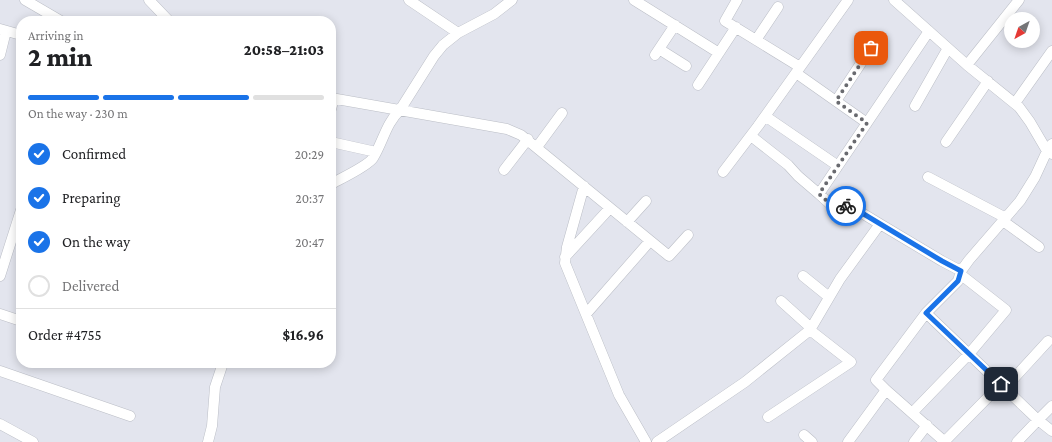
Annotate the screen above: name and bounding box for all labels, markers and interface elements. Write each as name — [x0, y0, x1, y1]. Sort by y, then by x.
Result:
north arrow — [1004, 12, 1040, 48]
map controls — [1004, 12, 1040, 48]
text: Arriving in — [28, 28, 84, 43]
pin — [854, 31, 888, 65]
icon: bag — [860, 37, 882, 59]
text: 20:58–21:03 — [244, 42, 324, 58]
text: 2 min — [28, 43, 92, 72]
text: On the way · 230 m — [28, 106, 128, 121]
icon: check — [28, 143, 50, 165]
text: Confirmed — [62, 146, 126, 162]
text: 20:29 — [295, 147, 324, 162]
courier — [826, 186, 866, 226]
icon: check — [28, 187, 50, 209]
text: Preparing — [62, 190, 121, 206]
text: 20:37 — [295, 191, 324, 206]
icon: bike — [835, 195, 857, 217]
icon: check — [28, 231, 50, 253]
text: On the way — [62, 234, 130, 250]
text: 20:47 — [295, 235, 324, 250]
text: Delivered — [62, 278, 119, 294]
text: Order #4755 — [28, 327, 101, 343]
text: $16.96 — [282, 327, 324, 343]
pin — [984, 367, 1018, 401]
icon: home — [990, 373, 1012, 395]

